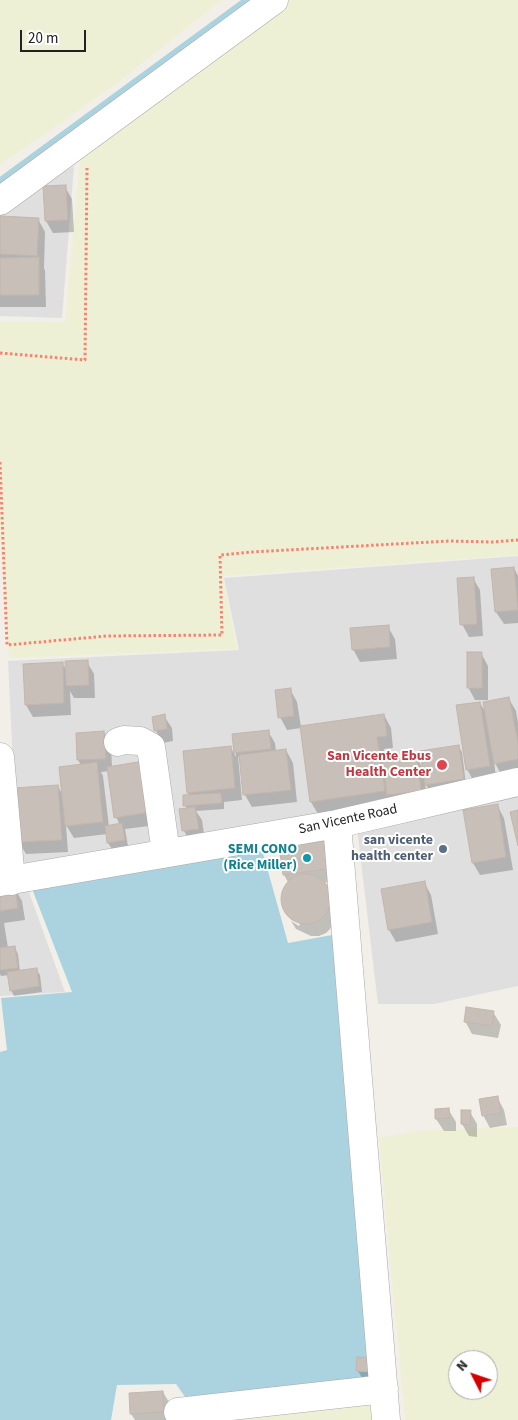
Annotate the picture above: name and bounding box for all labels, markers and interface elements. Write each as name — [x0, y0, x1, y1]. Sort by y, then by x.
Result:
scale bar — [22, 20, 89, 52]
text: 20 m — [28, 28, 58, 49]
place label: San Vicente Ebus Health Center — [327, 749, 431, 782]
marker: San Vicente Ebus Health Center — [435, 758, 449, 772]
street label: San Vicente Road — [297, 801, 399, 839]
place label: san vicente health center — [351, 833, 433, 866]
place label: SEMI CONO (Rice Miller) — [223, 842, 297, 874]
marker: san vicente health center — [437, 843, 449, 855]
marker: SEMI CONO (Rice Miller) — [301, 852, 313, 864]
north arrow — [448, 1350, 498, 1400]
text: N — [452, 1356, 473, 1376]

